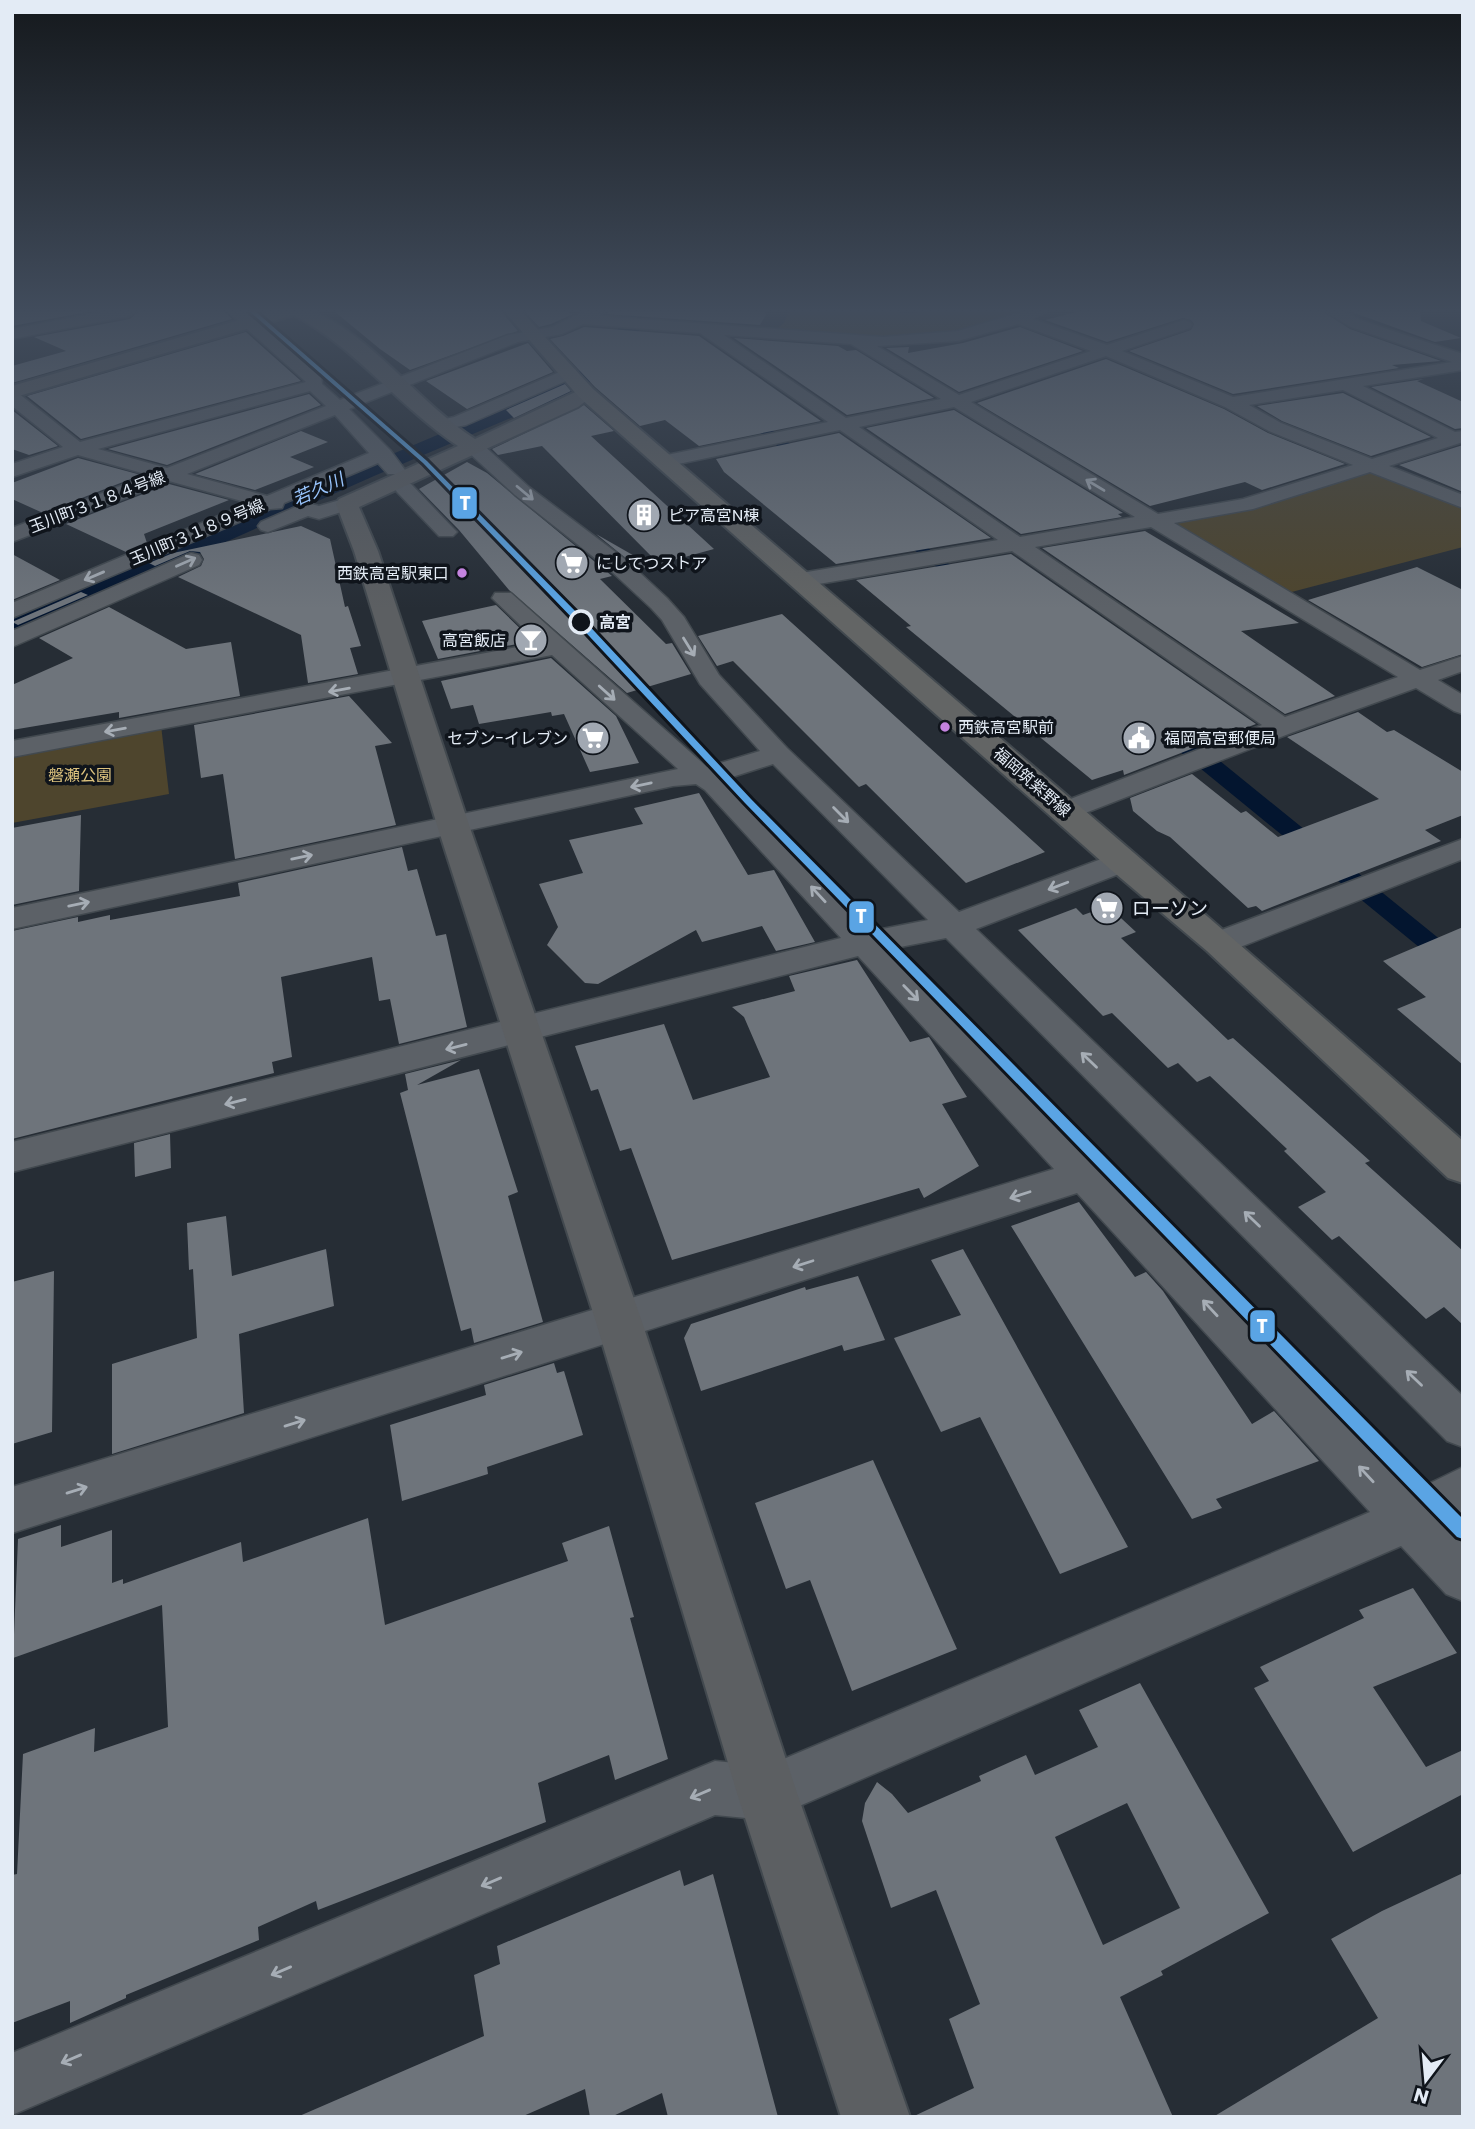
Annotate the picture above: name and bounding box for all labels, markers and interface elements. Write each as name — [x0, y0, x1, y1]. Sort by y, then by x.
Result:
street label: 玉川町３１８４号線 — [26, 465, 168, 539]
water label: 若久川 — [288, 466, 350, 511]
one-way arrow — [1086, 478, 1106, 492]
one-way arrow — [515, 485, 533, 500]
line badge: T — [451, 486, 478, 520]
text: T — [459, 490, 471, 517]
street label: 玉川町３１８９号線 — [126, 493, 268, 571]
building icon: ピア高宮N棟 — [625, 496, 663, 534]
place label: ピア高宮N棟 — [668, 504, 759, 527]
supermarket icon: にしてつストア — [553, 544, 591, 582]
place label: にしてつストア — [596, 552, 707, 575]
one-way arrow — [175, 555, 197, 568]
place label: 西鉄高宮駅東口 — [337, 562, 449, 585]
marker: 西鉄高宮駅東口 — [455, 566, 469, 580]
one-way arrow — [84, 570, 105, 583]
marker: 高宮 — [569, 610, 593, 634]
place label: 高宮 — [599, 611, 631, 634]
bar icon: 高宮飯店 — [512, 621, 550, 659]
place label: 高宮飯店 — [442, 629, 506, 652]
one-way arrow — [683, 636, 697, 656]
one-way arrow — [328, 683, 351, 697]
one-way arrow — [597, 685, 615, 701]
place label: 西鉄高宮駅前 — [958, 716, 1054, 739]
supermarket icon: セブン-イレブン — [574, 719, 612, 757]
public building icon: 福岡高宮郵便局 — [1120, 719, 1158, 757]
marker: 西鉄高宮駅前 — [938, 720, 952, 734]
one-way arrow — [104, 724, 127, 738]
place label: セブン-イレブン — [447, 727, 568, 750]
place label: 福岡高宮郵便局 — [1164, 727, 1276, 750]
street label: 福岡筑紫野線 — [988, 742, 1076, 822]
park label: 磐瀬公園 — [48, 764, 112, 787]
one-way arrow — [630, 779, 653, 792]
one-way arrow — [832, 807, 849, 824]
one-way arrow — [290, 850, 312, 863]
one-way arrow — [1047, 881, 1069, 894]
one-way arrow — [809, 886, 826, 903]
supermarket icon: ローソン — [1088, 889, 1126, 927]
place label: ローソン — [1132, 895, 1208, 922]
one-way arrow — [67, 897, 90, 911]
line badge: T — [848, 900, 875, 934]
text: T — [855, 903, 867, 930]
one-way arrow — [903, 984, 920, 1001]
one-way arrow — [445, 1041, 467, 1054]
one-way arrow — [1081, 1051, 1098, 1068]
one-way arrow — [224, 1096, 247, 1109]
one-way arrow — [1009, 1190, 1031, 1203]
one-way arrow — [1243, 1210, 1260, 1227]
one-way arrow — [792, 1259, 814, 1271]
one-way arrow — [1201, 1300, 1218, 1317]
line badge: T — [1249, 1309, 1276, 1343]
text: T — [1256, 1313, 1268, 1340]
one-way arrow — [501, 1348, 523, 1361]
one-way arrow — [1406, 1370, 1423, 1387]
one-way arrow — [283, 1415, 305, 1428]
one-way arrow — [1357, 1466, 1374, 1483]
one-way arrow — [66, 1483, 88, 1495]
one-way arrow — [690, 1788, 712, 1801]
one-way arrow — [480, 1877, 502, 1890]
one-way arrow — [271, 1965, 292, 1978]
north arrow — [1391, 2045, 1461, 2115]
one-way arrow — [61, 2053, 83, 2066]
text: N — [1411, 2081, 1432, 2111]

